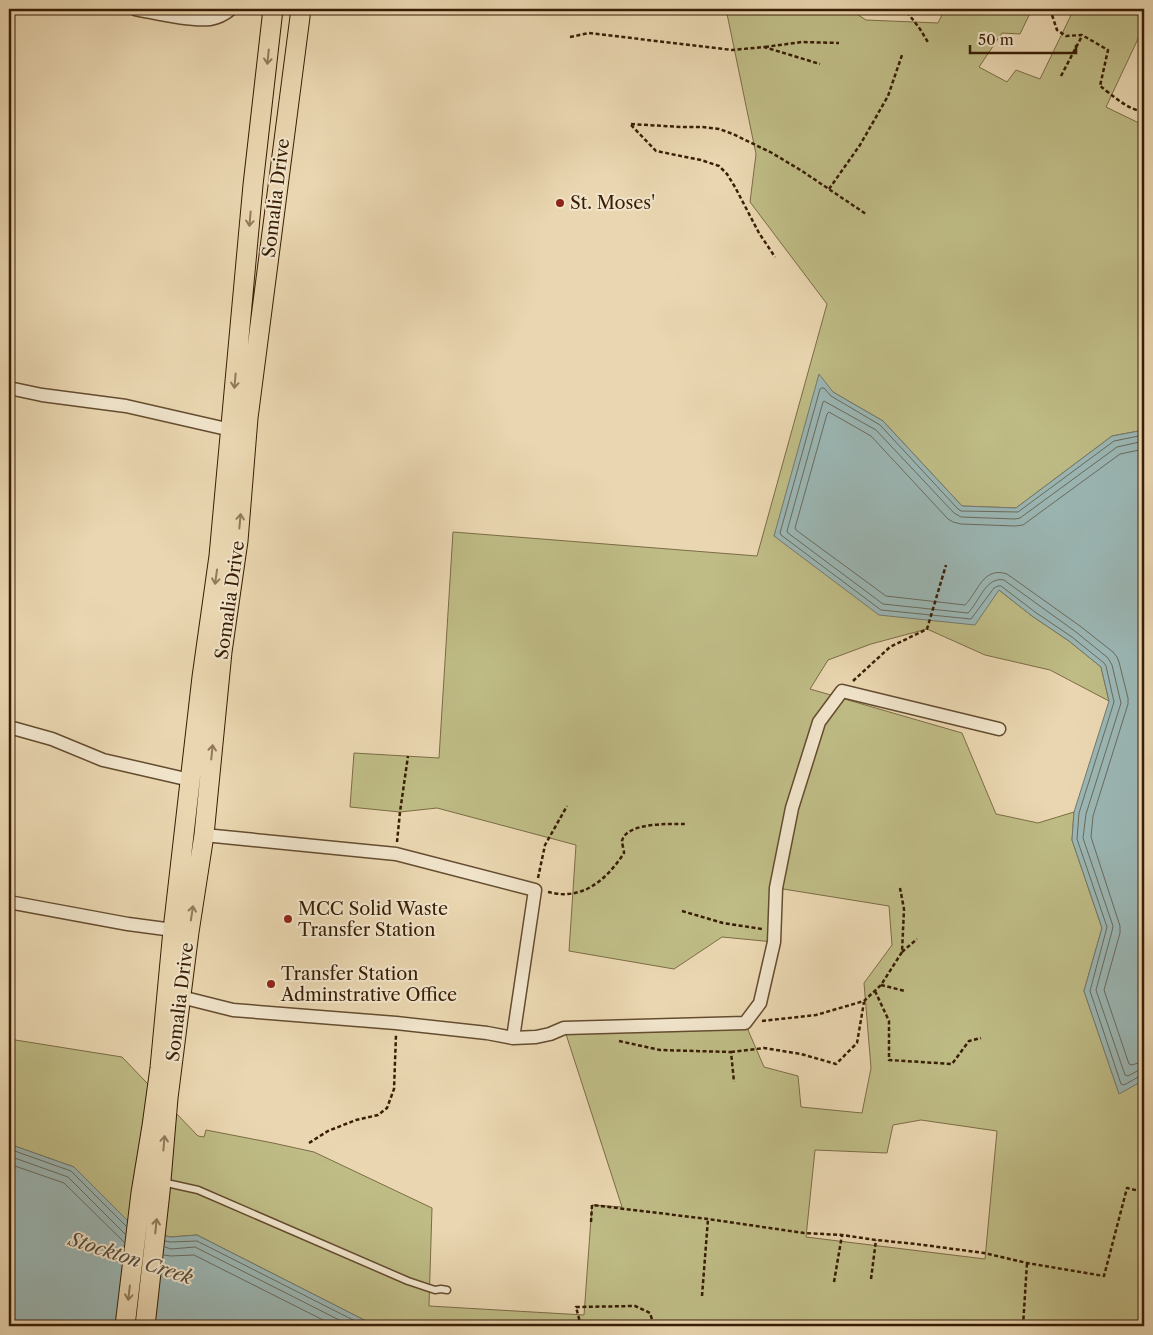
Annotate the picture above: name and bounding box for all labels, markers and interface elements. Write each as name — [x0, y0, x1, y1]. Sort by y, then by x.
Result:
scale bar — [970, 22, 1077, 54]
text: 50 m — [978, 30, 1014, 49]
one-way arrow — [263, 49, 273, 65]
street label: Somalia Drive — [258, 137, 294, 259]
place label: St. Moses' — [570, 192, 655, 214]
marker: St. Moses' — [554, 197, 566, 209]
one-way arrow — [246, 210, 255, 226]
one-way arrow — [231, 372, 240, 388]
one-way arrow — [235, 513, 245, 529]
street label: Somalia Drive — [211, 539, 249, 661]
one-way arrow — [211, 569, 221, 585]
one-way arrow — [207, 744, 217, 760]
place label: MCC Solid Waste Transfer Station — [298, 898, 448, 941]
one-way arrow — [187, 905, 197, 921]
marker: MCC Solid Waste Transfer Station — [282, 913, 294, 925]
street label: Somalia Drive — [162, 941, 198, 1063]
place label: Transfer Station Adminstrative Office — [280, 963, 457, 1006]
marker: Transfer Station Adminstrative Office — [265, 978, 277, 990]
one-way arrow — [159, 1136, 169, 1152]
one-way arrow — [151, 1218, 161, 1234]
water label: Stockton Creek — [65, 1227, 196, 1289]
one-way arrow — [124, 1285, 134, 1301]

